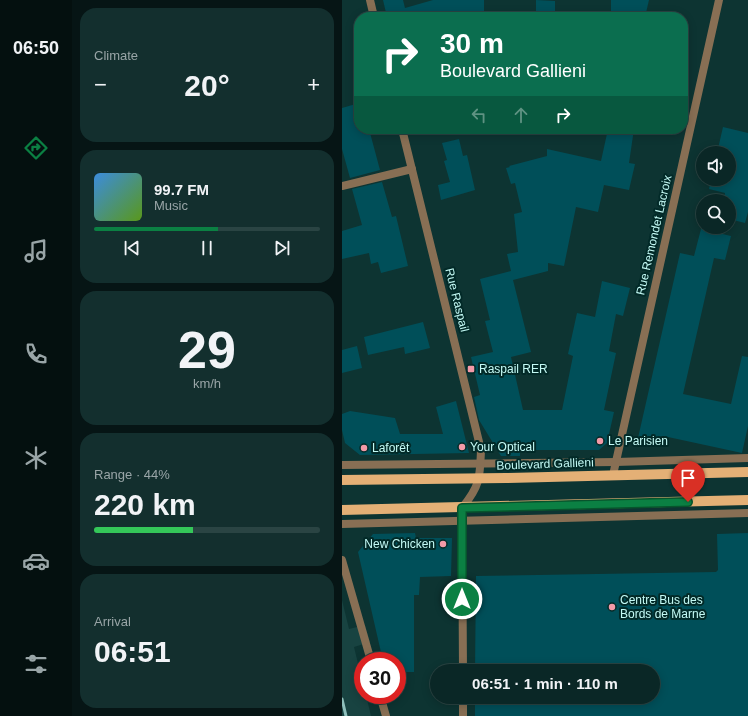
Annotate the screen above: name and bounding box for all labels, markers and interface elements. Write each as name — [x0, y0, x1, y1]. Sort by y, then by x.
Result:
icon: right — [374, 28, 426, 80]
text: 30 m — [440, 28, 504, 59]
text: 06:50 — [13, 38, 59, 58]
text: Climate — [94, 48, 138, 63]
text: Boulevard Gallieni — [440, 61, 586, 81]
text: 20° — [184, 69, 230, 102]
text: − — [94, 72, 107, 97]
text: + — [307, 72, 320, 97]
icon: left — [468, 104, 490, 126]
icon: ahead — [510, 104, 532, 126]
icon: right — [552, 104, 574, 126]
icon: directions — [22, 134, 50, 162]
map controls — [696, 146, 736, 234]
button: sound — [696, 146, 736, 186]
street label: Rue Remondet Lacroix — [633, 174, 675, 296]
text: 99.7 FM — [154, 181, 209, 198]
button: search — [696, 194, 736, 234]
text: Music — [154, 198, 188, 213]
icon: music — [22, 237, 50, 265]
icon: previous — [121, 237, 143, 259]
icon: pause — [196, 237, 218, 259]
icon: next — [271, 237, 293, 259]
street label: Rue Raspail — [442, 267, 472, 333]
text: 29 — [178, 321, 236, 379]
icon: phone — [22, 340, 50, 368]
place label: Raspail RER — [479, 362, 548, 376]
marker: Raspail RER — [466, 364, 476, 374]
text: km/h — [193, 376, 221, 391]
place label: Le Parisien — [608, 434, 668, 448]
marker: Le Parisien — [595, 436, 605, 446]
place label: Your Optical — [470, 440, 535, 454]
place label: Laforêt — [372, 441, 410, 455]
marker: Your Optical — [457, 442, 467, 452]
marker: Laforêt — [359, 443, 369, 453]
icon: climate — [22, 444, 50, 472]
street label: Boulevard Gallieni — [496, 455, 594, 473]
pin — [671, 461, 705, 502]
text: Range · 44% — [94, 467, 170, 482]
icon: arrive — [677, 467, 699, 489]
text: 220 km — [94, 488, 196, 521]
place label: New Chicken — [364, 537, 435, 551]
marker: New Chicken — [438, 539, 448, 549]
icon: car — [22, 547, 50, 575]
position arrow — [441, 578, 483, 620]
place label: Centre Bus des Bords de Marne — [620, 593, 706, 621]
marker: Centre Bus des Bords de Marne — [607, 602, 617, 612]
text: Arrival — [94, 614, 131, 629]
text: 06:51 — [94, 635, 171, 668]
icon: filters — [22, 650, 50, 678]
speed limit sign: 30 — [354, 652, 406, 704]
text: 06:51 · 1 min · 110 m — [472, 675, 618, 692]

